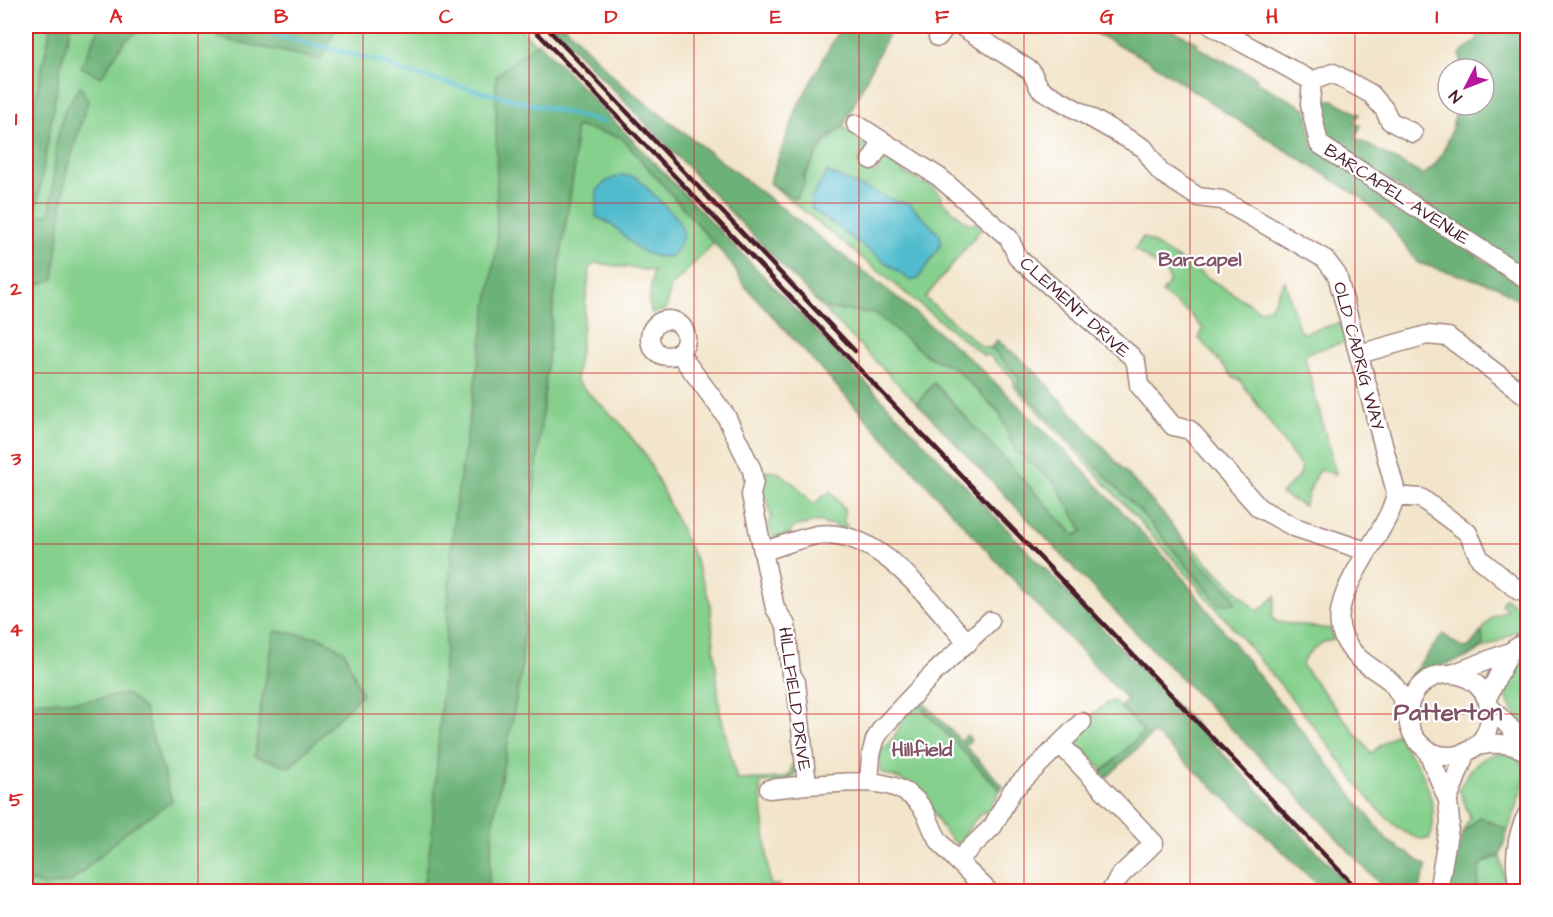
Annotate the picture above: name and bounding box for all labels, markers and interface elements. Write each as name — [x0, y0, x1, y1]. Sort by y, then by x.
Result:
text: A — [110, 3, 123, 31]
text: B — [274, 3, 289, 31]
text: C — [439, 3, 454, 31]
text: D — [605, 3, 618, 31]
text: E — [770, 3, 782, 31]
text: F — [935, 3, 950, 31]
text: G — [1100, 3, 1114, 31]
text: H — [1266, 3, 1278, 31]
text: I — [1435, 3, 1439, 31]
north arrow — [1436, 57, 1496, 117]
text: N — [1444, 85, 1467, 107]
text: 1 — [15, 105, 18, 133]
street label: BARCAPEL AVENUE — [1319, 138, 1475, 251]
district label: Barcapel — [1158, 246, 1242, 274]
street label: CLEMENT DRIVE — [1014, 251, 1135, 364]
text: 2 — [9, 275, 22, 303]
street label: OLD CADRIG WAY — [1327, 279, 1390, 433]
text: 3 — [10, 445, 22, 473]
text: 4 — [9, 616, 23, 644]
street label: HILLFIELD DRIVE — [772, 626, 817, 773]
district label: Patterton — [1394, 696, 1502, 730]
district label: Hillfield — [892, 736, 953, 764]
text: 5 — [9, 786, 24, 814]

